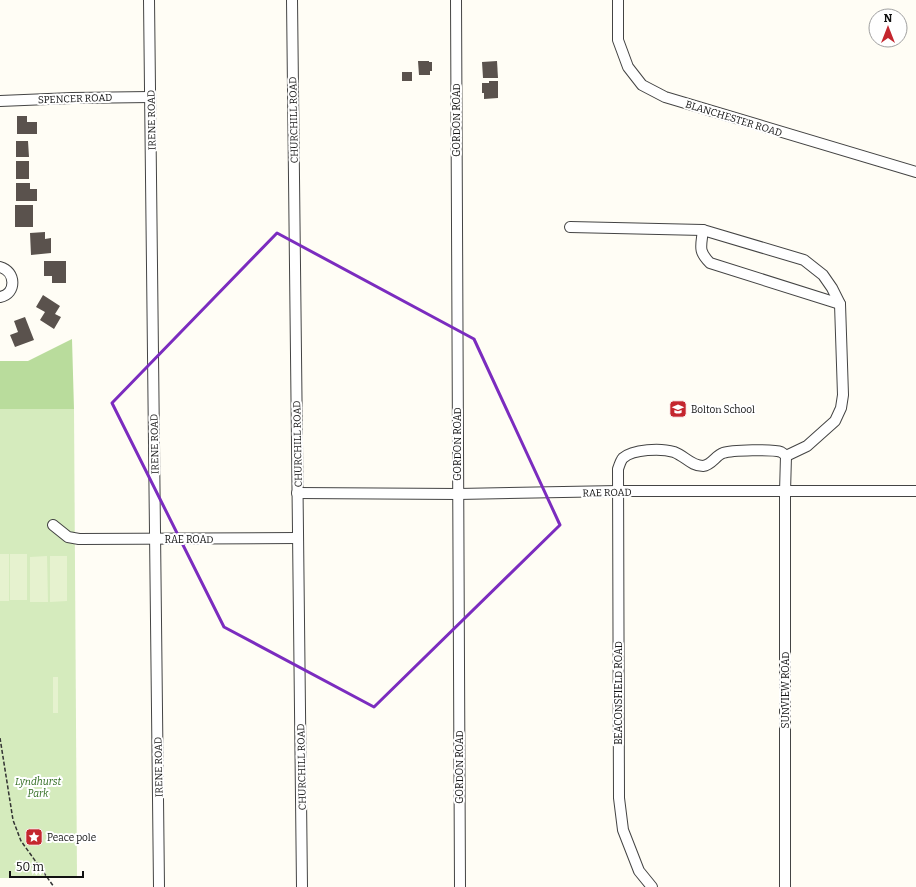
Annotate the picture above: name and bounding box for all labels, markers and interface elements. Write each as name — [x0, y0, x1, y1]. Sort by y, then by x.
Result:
north arrow — [868, 8, 908, 48]
text: N — [884, 12, 893, 25]
street label: CHURCHILL ROAD — [287, 77, 301, 163]
street label: GORDON ROAD — [451, 83, 463, 157]
street label: IRENE ROAD — [145, 90, 159, 150]
street label: SPENCER ROAD — [38, 92, 112, 106]
street label: BLANCHESTER ROAD — [684, 99, 784, 139]
school or university icon: Bolton School — [668, 399, 688, 419]
street label: CHURCHILL ROAD — [291, 401, 305, 487]
place label: Bolton School — [691, 404, 755, 416]
street label: GORDON ROAD — [452, 407, 464, 481]
street label: IRENE ROAD — [148, 414, 162, 474]
street label: RAE ROAD — [582, 487, 632, 499]
street label: RAE ROAD — [164, 534, 214, 546]
street label: BEACONSFIELD ROAD — [613, 641, 625, 745]
street label: SUNVIEW ROAD — [780, 652, 792, 728]
street label: CHURCHILL ROAD — [295, 724, 309, 810]
street label: GORDON ROAD — [454, 730, 466, 804]
street label: IRENE ROAD — [152, 737, 166, 797]
park label: Lyndhurst Park — [15, 776, 61, 800]
place icon: Peace pole — [24, 827, 44, 847]
place label: Peace pole — [47, 832, 96, 844]
scale bar — [10, 853, 83, 879]
text: 50 m — [16, 860, 45, 874]

